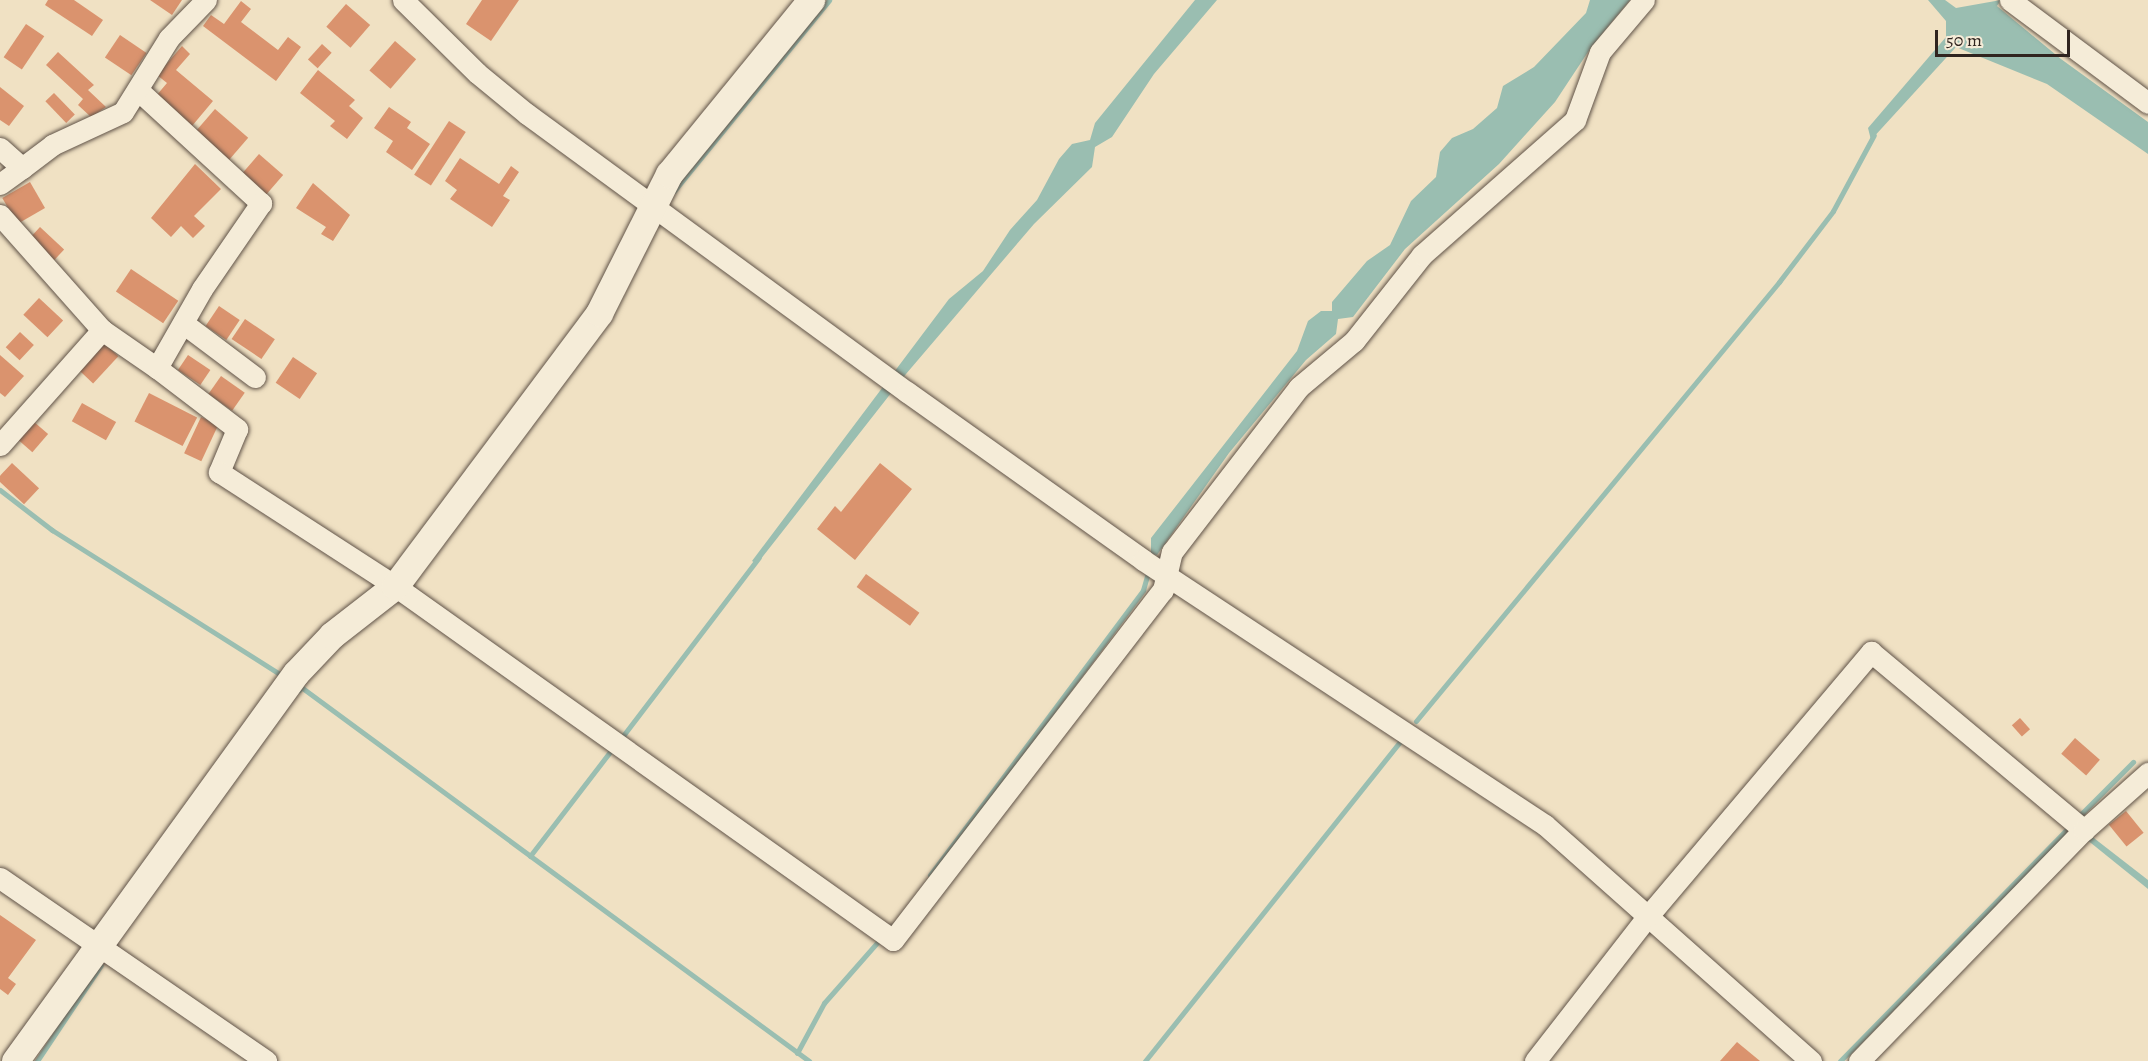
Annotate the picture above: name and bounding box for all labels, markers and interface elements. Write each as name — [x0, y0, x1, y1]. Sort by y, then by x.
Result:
scale bar — [1938, 18, 2073, 56]
text: 50 m — [1946, 28, 1982, 52]

